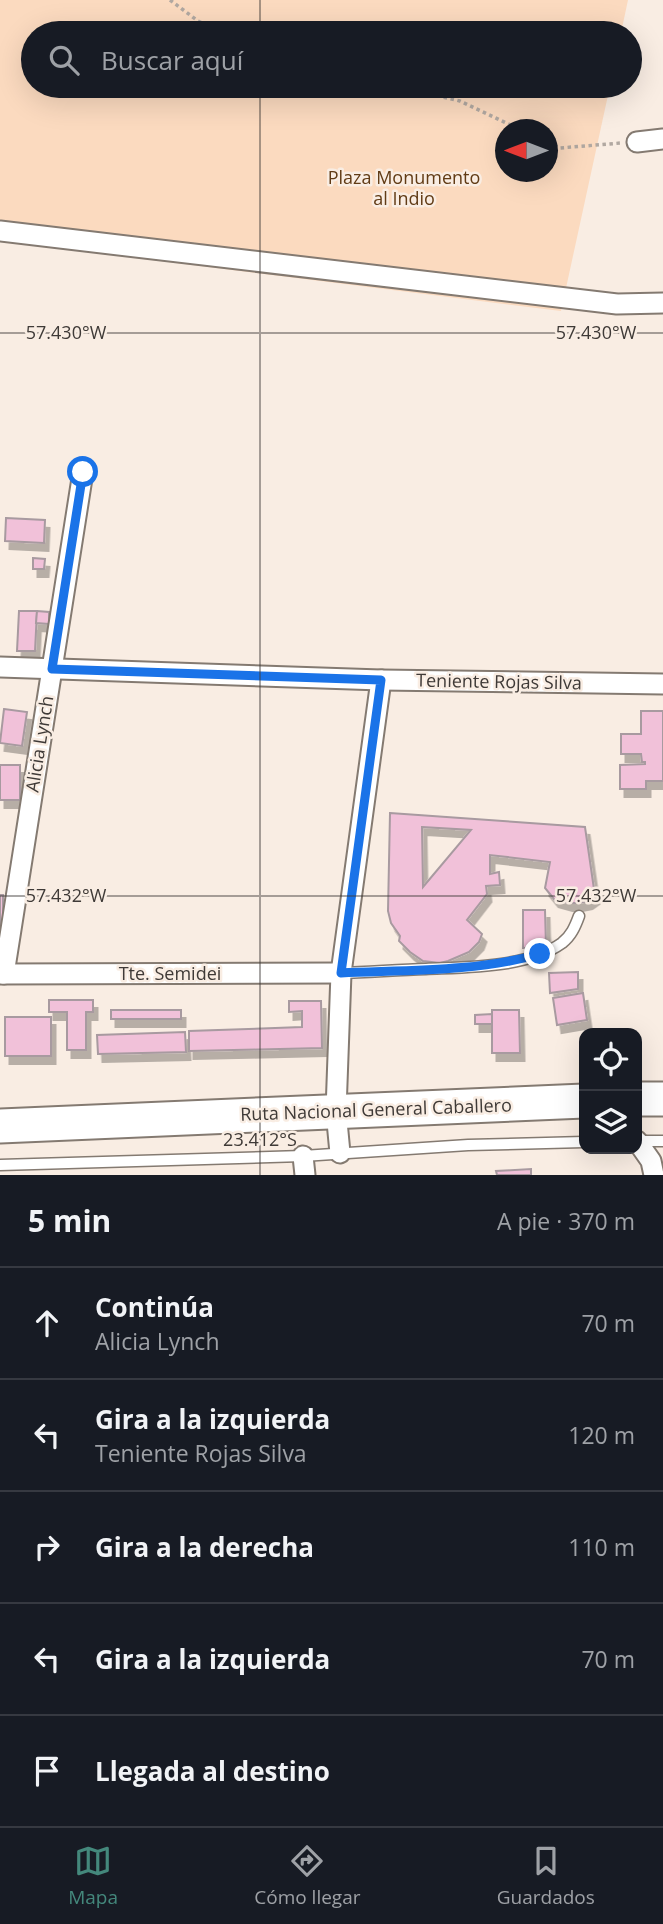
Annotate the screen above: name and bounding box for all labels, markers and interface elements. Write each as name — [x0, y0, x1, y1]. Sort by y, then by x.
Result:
search box — [21, 21, 642, 98]
icon: search — [45, 41, 83, 79]
text: Buscar aquí — [101, 42, 243, 78]
north arrow — [495, 119, 558, 182]
park label: Plaza Monumento al Indio — [328, 165, 480, 210]
text: 57.430°W — [26, 320, 107, 344]
text: 57.430°W — [556, 320, 637, 344]
route start — [67, 456, 98, 487]
street label: Teniente Rojas Silva — [416, 668, 582, 694]
street label: Alicia Lynch — [20, 694, 58, 794]
text: 57.432°W — [26, 883, 107, 907]
text: 57.432°W — [556, 883, 637, 907]
route end — [524, 938, 555, 969]
street label: Tte. Semidei — [119, 961, 221, 985]
map controls — [579, 1028, 642, 1154]
button: locate — [579, 1028, 642, 1091]
button: layers — [579, 1091, 642, 1154]
street label: Ruta Nacional General Caballero — [240, 1092, 512, 1126]
text: 23.412°S — [223, 1127, 297, 1151]
text: 5 min — [28, 1200, 111, 1241]
text: A pie · 370 m — [497, 1205, 635, 1237]
text: Continúa — [95, 1289, 214, 1325]
icon: ahead — [28, 1304, 66, 1342]
text: 70 m — [581, 1307, 635, 1339]
text: Alicia Lynch — [95, 1325, 220, 1357]
text: Gira a la izquierda — [95, 1401, 330, 1437]
icon: left — [28, 1416, 66, 1454]
text: 120 m — [568, 1419, 635, 1451]
text: Teniente Rojas Silva — [95, 1437, 307, 1469]
icon: right — [28, 1528, 66, 1566]
text: Gira a la derecha — [95, 1529, 314, 1565]
text: 110 m — [568, 1531, 635, 1563]
icon: left — [28, 1640, 66, 1678]
text: Gira a la izquierda — [95, 1641, 330, 1677]
text: 70 m — [581, 1643, 635, 1675]
icon: arrive — [28, 1752, 66, 1790]
text: Llegada al destino — [95, 1753, 330, 1789]
tab: Mapa — [68, 1842, 118, 1910]
tab: Cómo llegar — [254, 1842, 361, 1910]
tab: Guardados — [497, 1842, 595, 1910]

